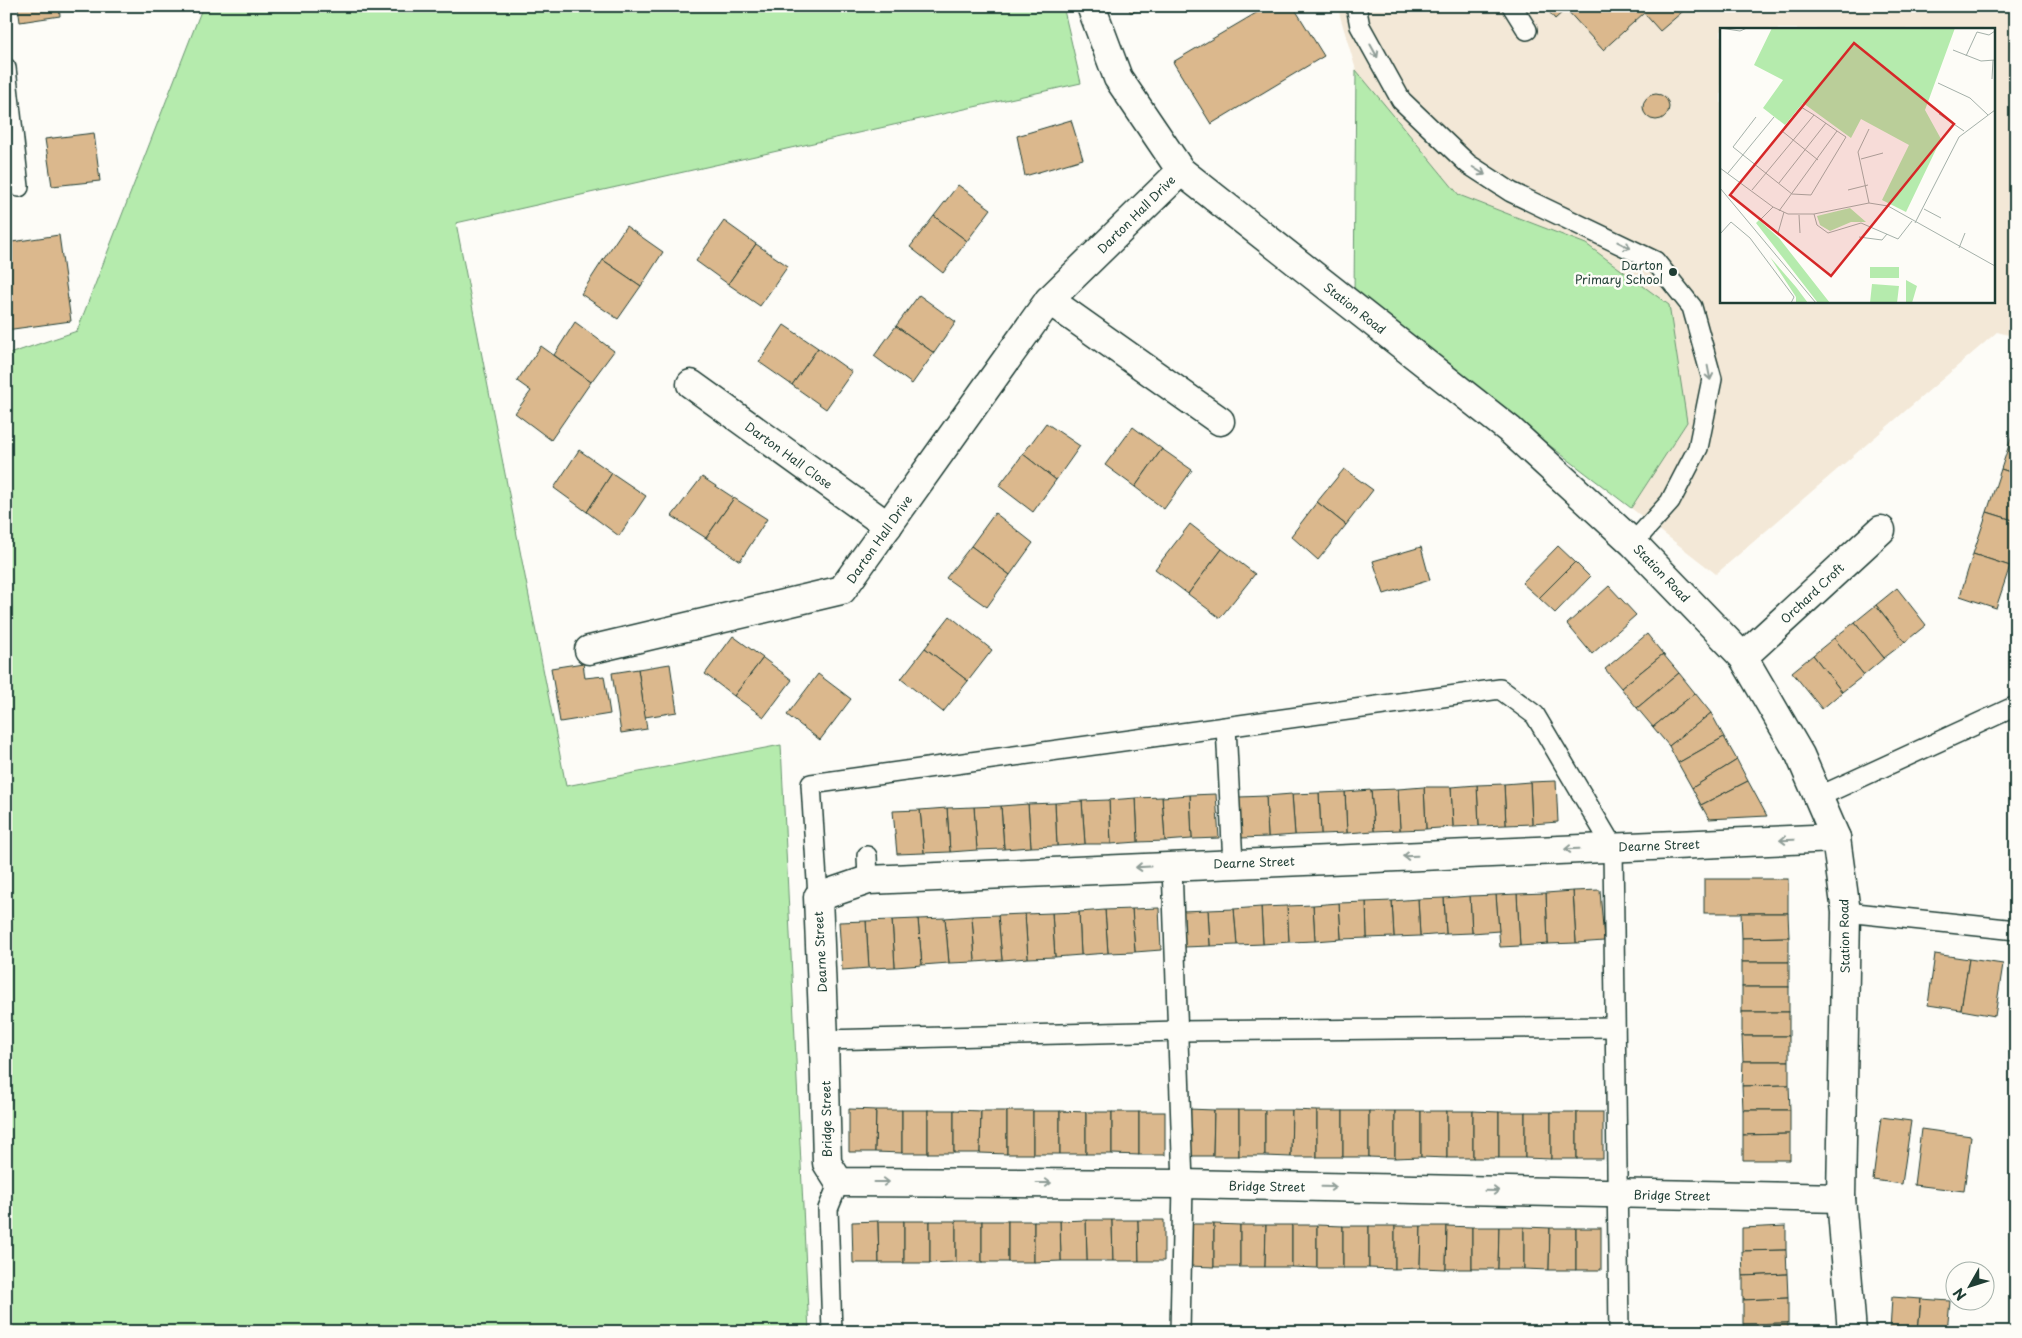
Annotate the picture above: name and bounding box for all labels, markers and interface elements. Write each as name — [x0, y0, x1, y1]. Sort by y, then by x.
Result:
inset map — [1720, 28, 1994, 302]
one-way arrow — [1369, 43, 1379, 58]
one-way arrow — [1472, 167, 1486, 177]
street label: Darton Hall Drive — [1093, 171, 1179, 257]
one-way arrow — [1616, 241, 1631, 250]
place label: Darton Primary School — [1575, 256, 1663, 288]
marker: Darton Primary School — [1667, 266, 1679, 278]
street label: Station Road — [1320, 278, 1390, 338]
one-way arrow — [1705, 365, 1715, 381]
street label: Darton Hall Close — [742, 417, 836, 493]
street label: Darton Hall Drive — [842, 491, 916, 587]
street label: Station Road — [1630, 540, 1694, 606]
street label: Orchard Croft — [1776, 559, 1848, 627]
street label: Dearne Street — [1618, 835, 1700, 855]
one-way arrow — [1779, 835, 1796, 845]
one-way arrow — [1565, 844, 1581, 854]
one-way arrow — [1402, 851, 1418, 860]
street label: Dearne Street — [1213, 852, 1295, 872]
one-way arrow — [1135, 863, 1151, 872]
street label: Station Road — [1834, 899, 1854, 973]
street label: Dearne Street — [809, 911, 831, 993]
street label: Bridge Street — [816, 1080, 836, 1157]
street label: Bridge Street — [1229, 1176, 1306, 1196]
one-way arrow — [874, 1177, 890, 1187]
one-way arrow — [1036, 1178, 1052, 1188]
one-way arrow — [1321, 1182, 1337, 1192]
street label: Bridge Street — [1634, 1185, 1711, 1205]
one-way arrow — [1484, 1186, 1500, 1196]
north arrow — [1944, 1260, 1994, 1310]
text: N — [1948, 1284, 1971, 1305]

